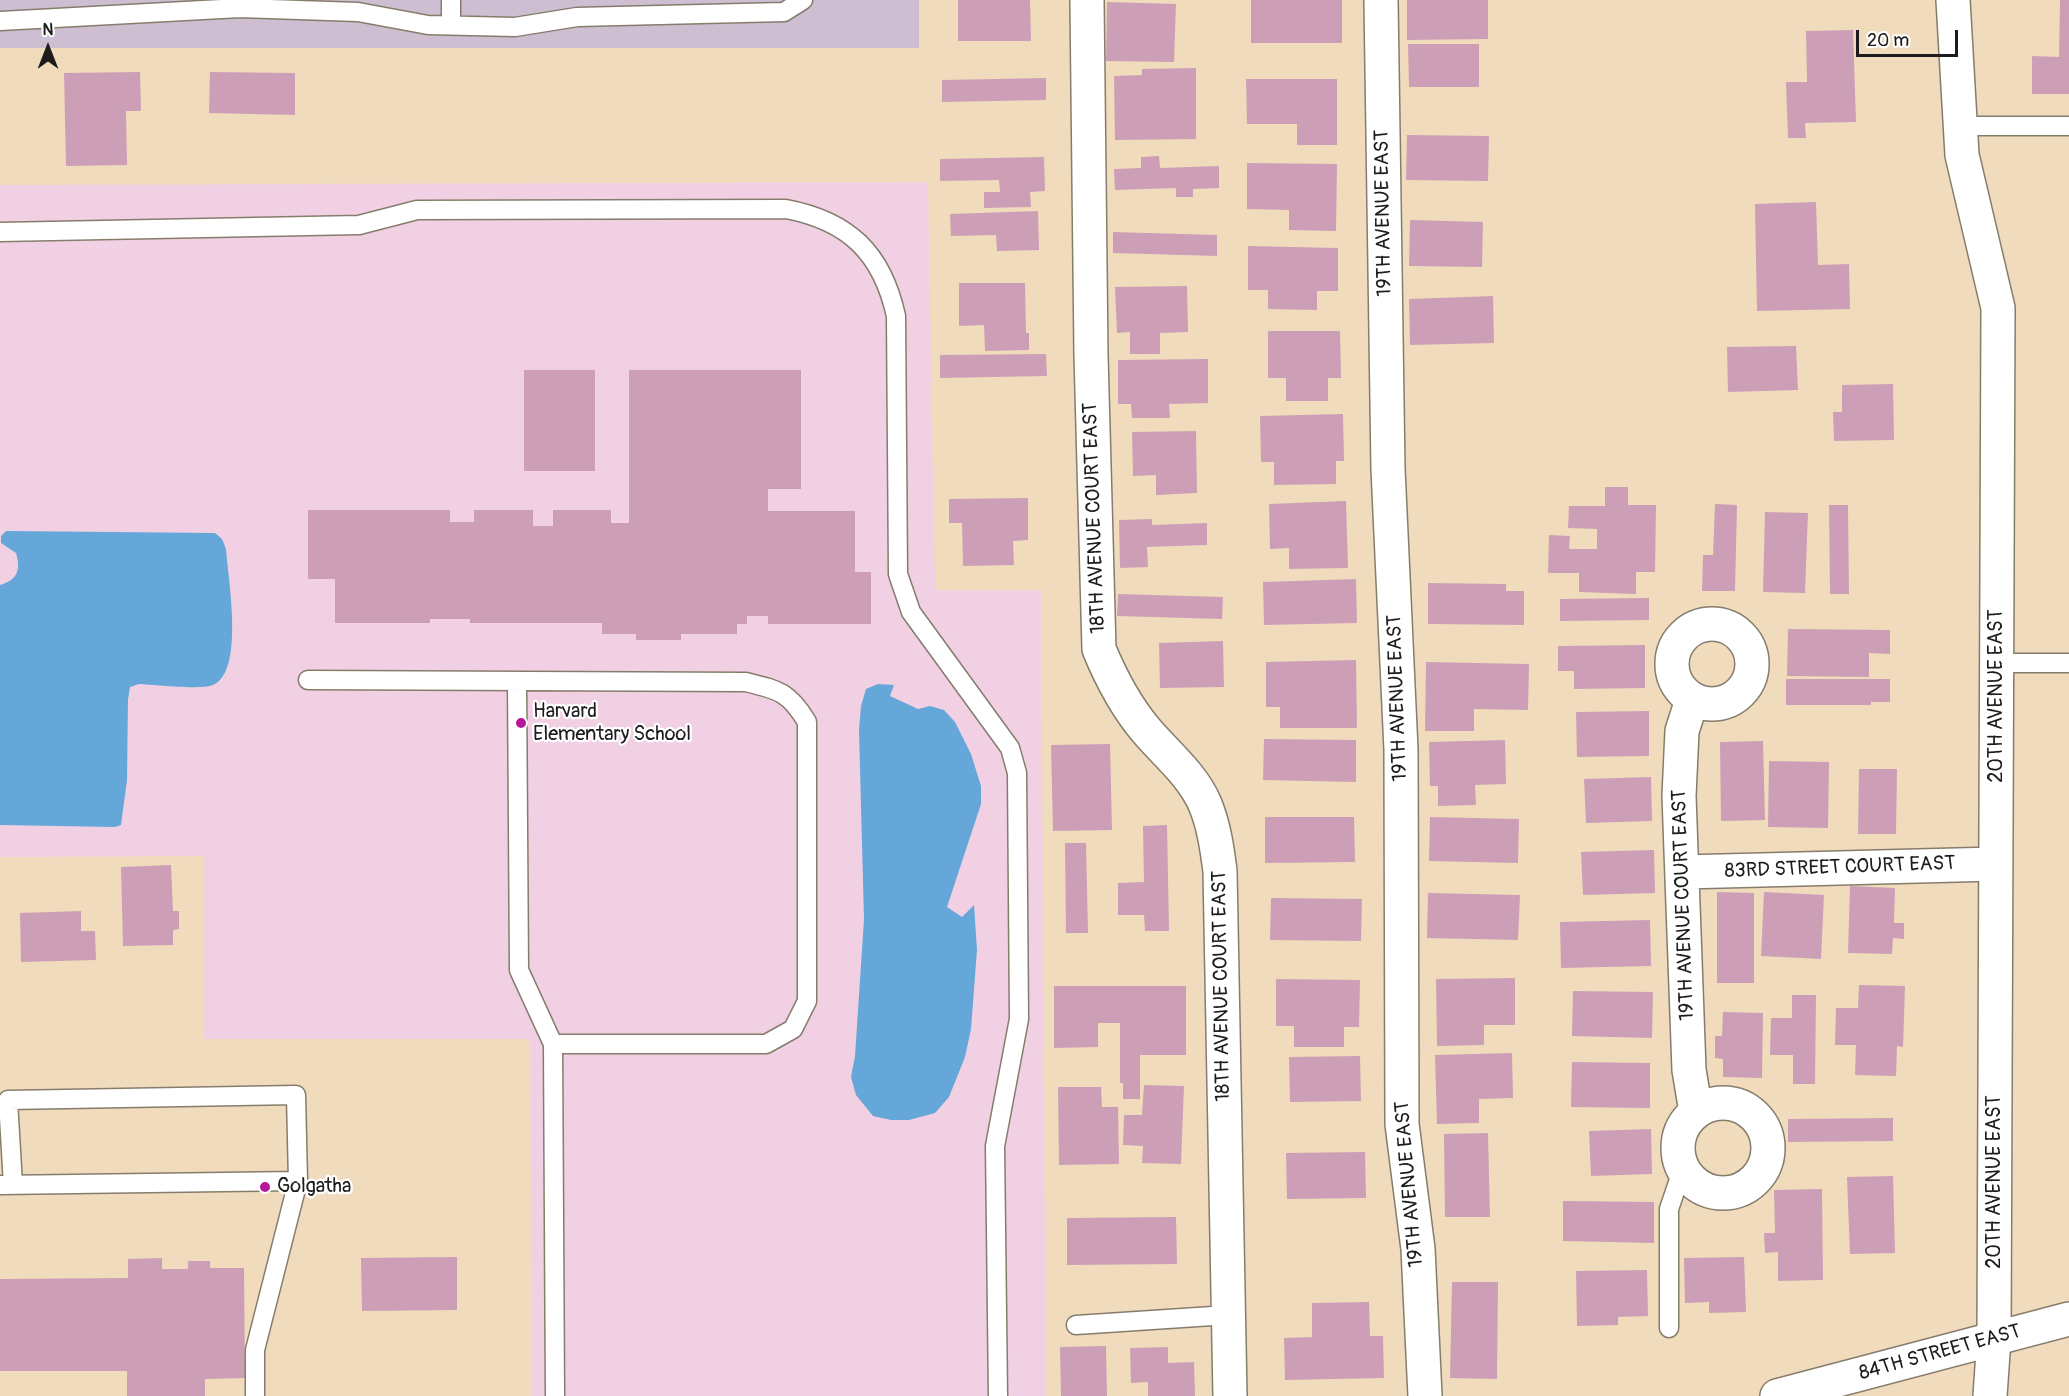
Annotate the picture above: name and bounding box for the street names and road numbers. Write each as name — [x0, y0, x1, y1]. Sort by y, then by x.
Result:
street label: 19TH AVENUE EAST — [1371, 129, 1397, 297]
street label: 18TH AVENUE COURT EAST — [1079, 402, 1111, 634]
street label: 20TH AVENUE EAST — [1985, 609, 2009, 783]
street label: 19TH AVENUE EAST — [1383, 614, 1413, 782]
street label: 19TH AVENUE COURT EAST — [1668, 789, 1700, 1021]
street label: 83RD STREET COURT EAST — [1724, 852, 1956, 884]
street label: 18TH AVENUE COURT EAST — [1208, 870, 1236, 1102]
street label: 20TH AVENUE EAST — [1983, 1095, 2007, 1269]
street label: 19TH AVENUE EAST — [1391, 1100, 1429, 1268]
street label: 84TH STREET EAST — [1856, 1320, 2024, 1386]

